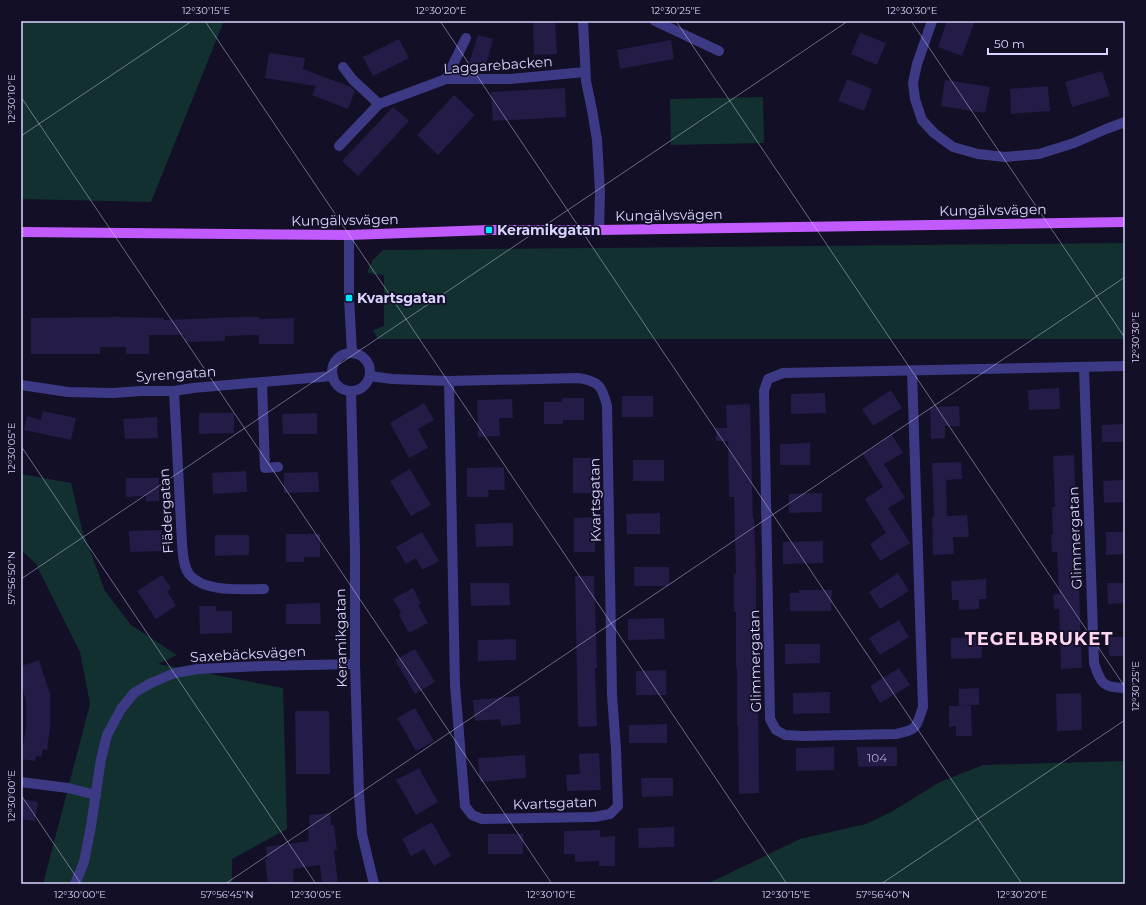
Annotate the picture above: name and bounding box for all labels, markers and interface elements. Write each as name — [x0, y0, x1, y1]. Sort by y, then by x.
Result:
text: 12°30'15"E — [182, 4, 230, 17]
text: 12°30'20"E — [415, 4, 467, 17]
text: 12°30'25"E — [651, 4, 701, 17]
text: 12°30'30"E — [887, 4, 938, 17]
scale bar — [988, 30, 1107, 56]
text: 50 m — [994, 36, 1025, 51]
street label: Laggarebacken — [443, 52, 553, 78]
text: 12°30'10"E — [5, 74, 18, 124]
street label: Kungälvsvägen — [939, 200, 1047, 220]
street label: Kungälvsvägen — [615, 205, 723, 225]
street label: Kungälvsvägen — [291, 210, 399, 230]
place label: Keramikgatan — [497, 221, 600, 239]
marker: Keramikgatan — [484, 225, 494, 235]
place label: Kvartsgatan — [357, 289, 446, 307]
marker: Kvartsgatan — [344, 293, 354, 303]
text: 12°30'30"E — [1129, 311, 1142, 362]
street label: Syrengatan — [135, 362, 217, 386]
text: 12°30'05"E — [5, 422, 18, 473]
street label: Kvartsgatan — [585, 458, 605, 542]
street label: Flädergatan — [155, 468, 177, 554]
street label: Glimmergatan — [1064, 486, 1086, 590]
text: 57°56'50"N — [5, 551, 18, 605]
street label: Keramikgatan — [331, 588, 351, 688]
street label: Glimmergatan — [745, 609, 765, 713]
district label: TEGELBRUKET — [965, 628, 1113, 650]
street label: Saxebäcksvägen — [190, 642, 306, 666]
text: 12°30'25"E — [1129, 661, 1142, 711]
house number: 104 — [867, 750, 887, 765]
text: 12°30'00"E — [5, 770, 18, 822]
street label: Kvartsgatan — [513, 793, 597, 813]
text: 12°30'00"E — [54, 888, 106, 901]
text: 57°56'45"N — [200, 888, 254, 901]
text: 12°30'05"E — [291, 888, 342, 901]
text: 12°30'10"E — [526, 888, 576, 901]
text: 12°30'15"E — [762, 888, 810, 901]
text: 57°56'40"N — [856, 888, 910, 901]
text: 12°30'20"E — [996, 888, 1048, 901]

